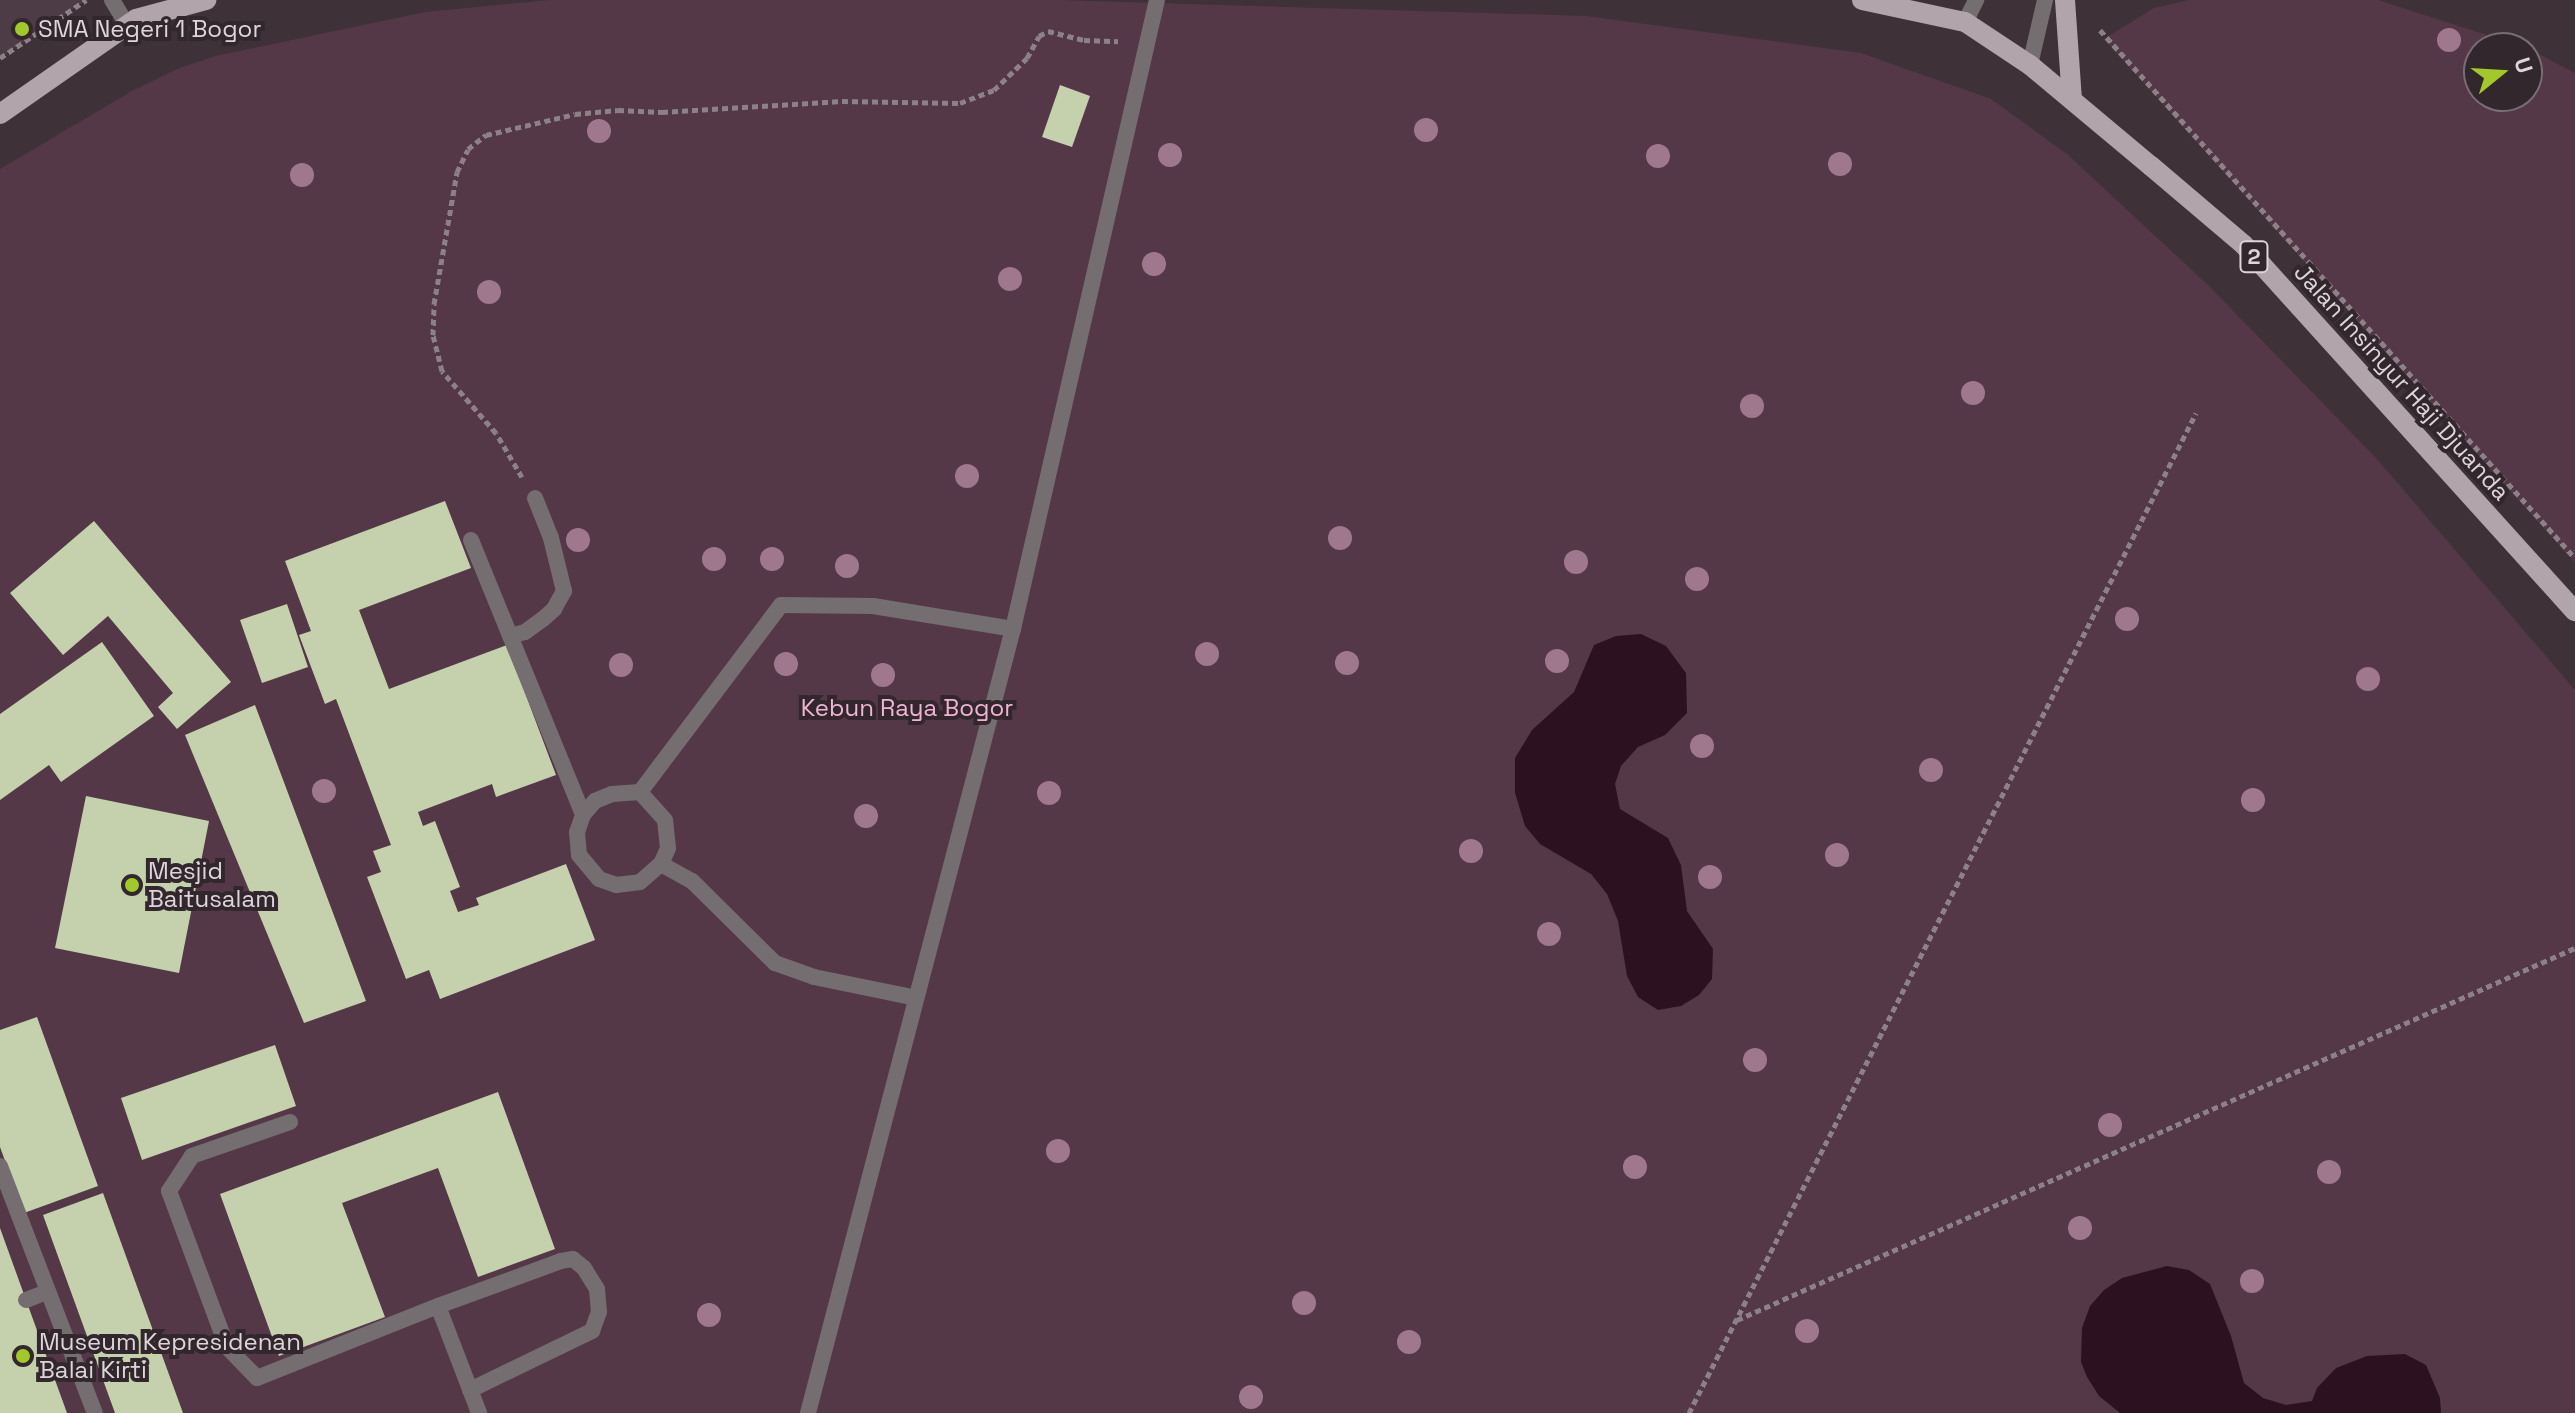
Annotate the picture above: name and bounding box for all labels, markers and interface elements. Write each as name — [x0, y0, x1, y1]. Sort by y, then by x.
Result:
place label: SMA Negeri 1 Bogor — [38, 15, 262, 43]
marker: SMA Negeri 1 Bogor — [13, 20, 31, 38]
north arrow — [2463, 32, 2543, 112]
text: U — [2508, 54, 2540, 77]
road number: 2 — [2238, 239, 2270, 275]
street label: Jalan Insinyur Haji Djuanda — [2288, 258, 2516, 506]
park label: Kebun Raya Bogor — [801, 694, 1013, 722]
place label: Mesjid Baitusalam — [148, 857, 276, 913]
marker: Mesjid Baitusalam — [123, 876, 141, 894]
place label: Museum Kepresidenan Balai Kirti — [39, 1328, 301, 1384]
marker: Museum Kepresidenan Balai Kirti — [14, 1347, 32, 1365]

